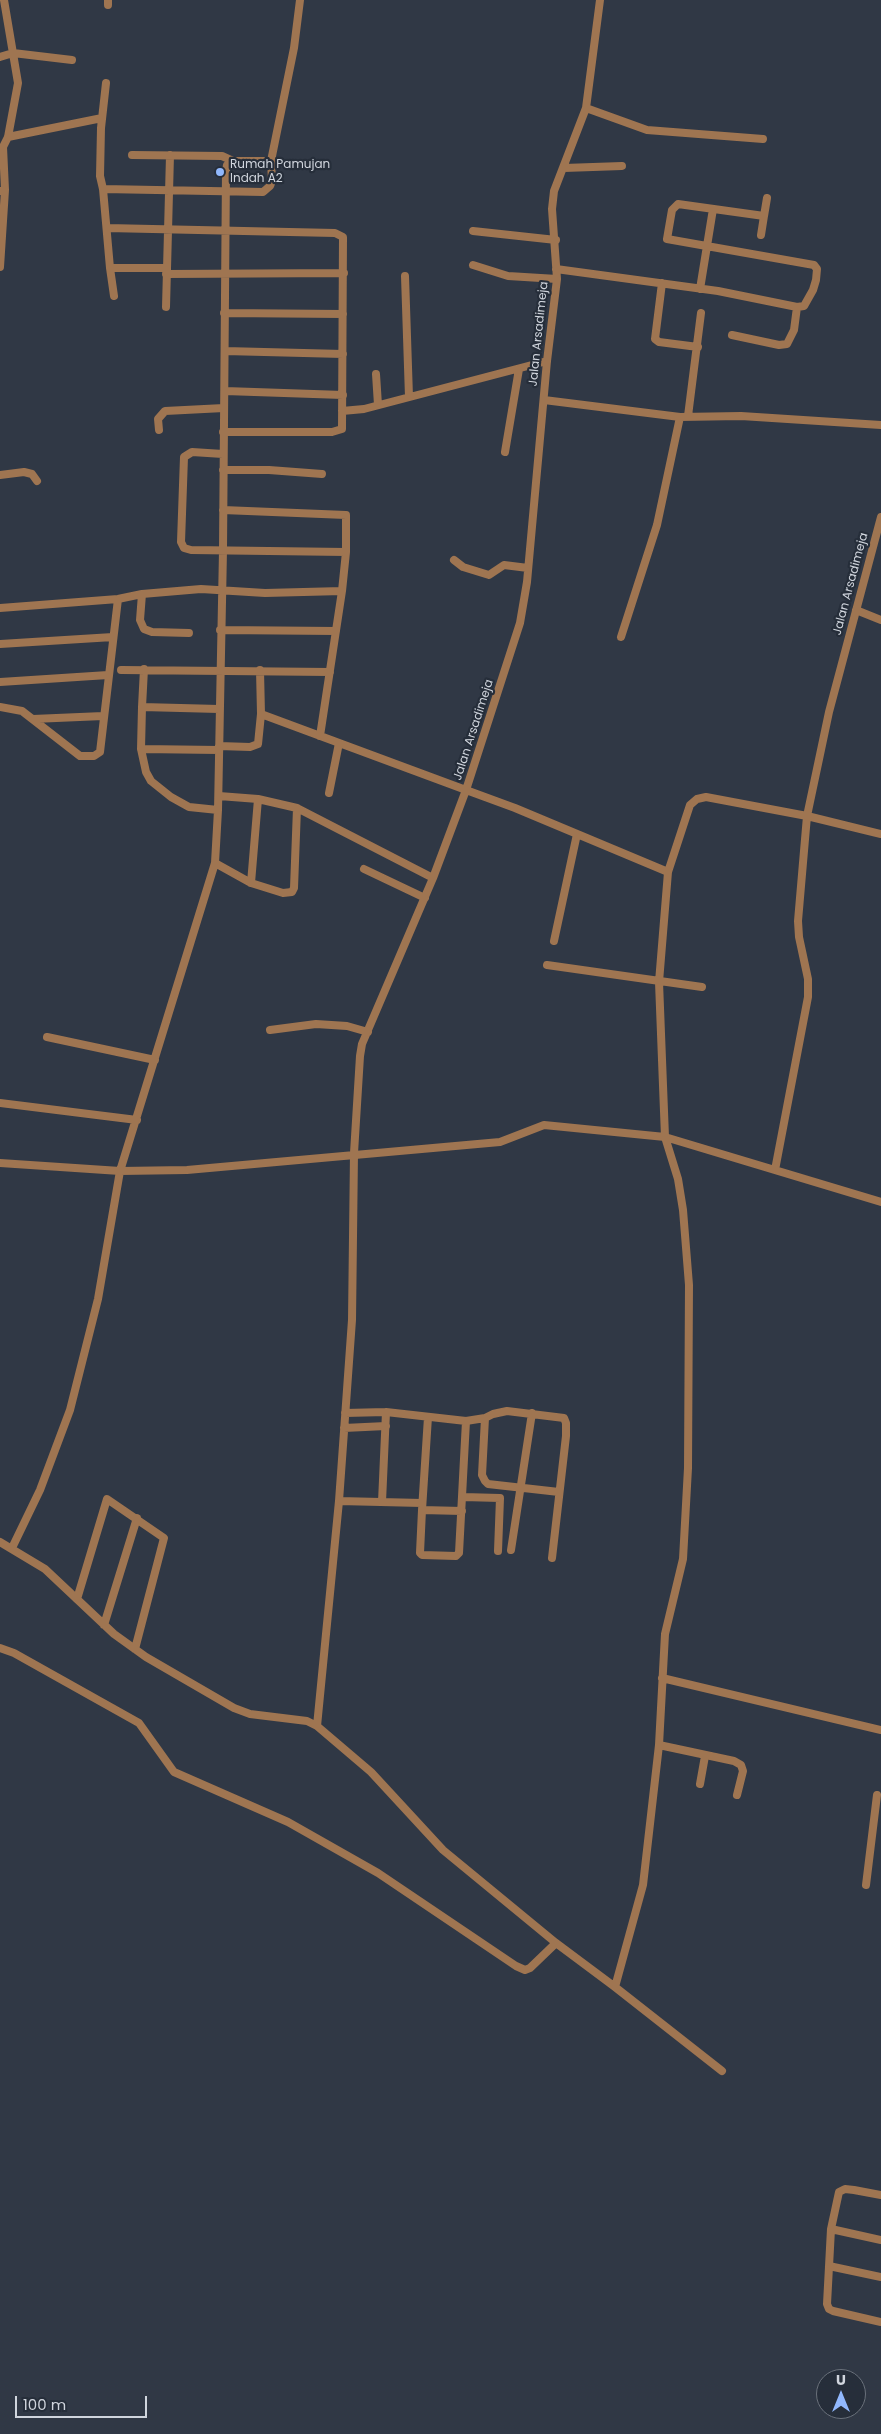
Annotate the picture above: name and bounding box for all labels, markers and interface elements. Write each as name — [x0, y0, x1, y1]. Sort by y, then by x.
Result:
place label: Rumah Pamujan Indah A2 — [230, 158, 330, 186]
marker: Rumah Pamujan Indah A2 — [214, 166, 226, 178]
street label: Jalan Arsadimeja — [526, 281, 552, 387]
street label: Jalan Arsadimeja — [830, 531, 872, 637]
street label: Jalan Arsadimeja — [451, 678, 497, 782]
north arrow — [816, 2369, 866, 2419]
text: U — [836, 2370, 846, 2390]
scale bar — [18, 2386, 150, 2418]
text: 100 m — [23, 2394, 66, 2415]

